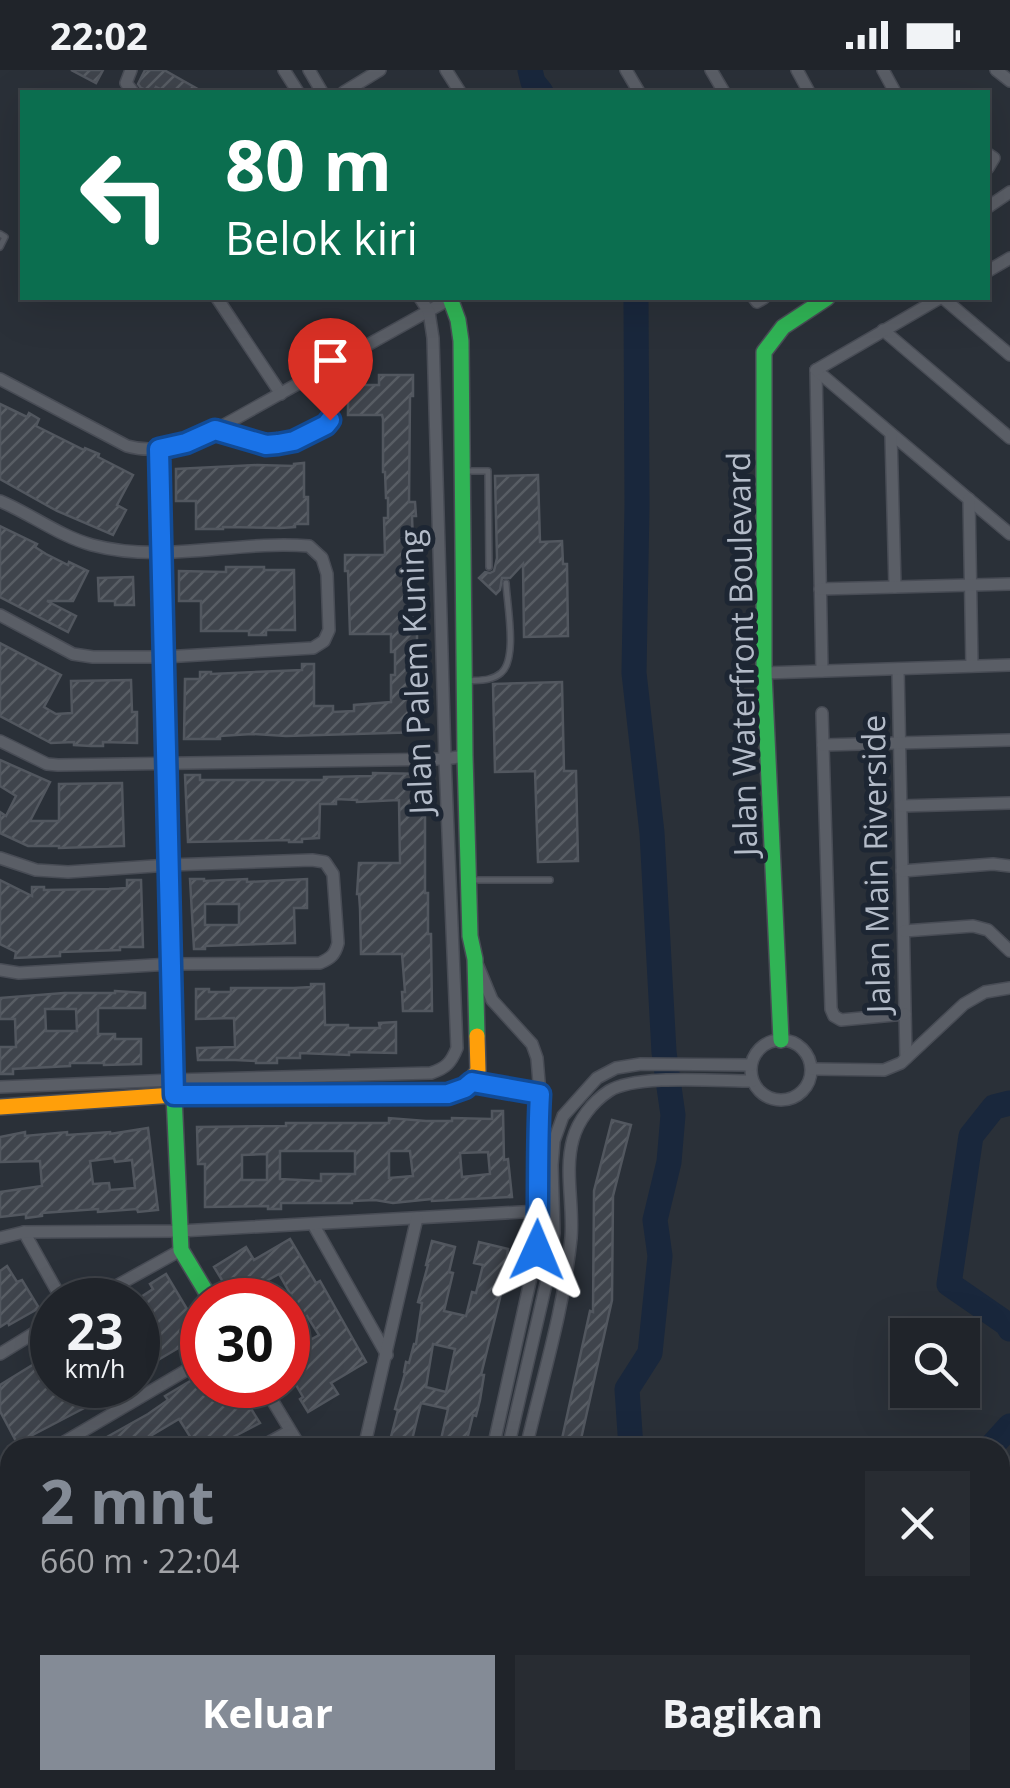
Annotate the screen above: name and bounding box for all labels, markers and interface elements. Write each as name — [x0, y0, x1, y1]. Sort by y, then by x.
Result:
text: 22:02 — [50, 9, 148, 61]
text: 80 m — [225, 116, 392, 212]
icon: left — [60, 130, 190, 260]
text: Belok kiri — [225, 207, 418, 268]
pin — [288, 318, 373, 421]
icon: arrive — [303, 333, 358, 388]
street label: Jalan Waterfront Boulevard — [716, 451, 766, 860]
street label: Jalan Palem Kuning — [389, 529, 442, 818]
street label: Jalan Main Riverside — [851, 714, 899, 1017]
position arrow — [485, 1198, 589, 1302]
speed limit sign: 30 — [180, 1278, 310, 1408]
text: 23 — [66, 1297, 124, 1365]
map controls — [890, 1318, 980, 1408]
button: search — [890, 1318, 980, 1408]
text: km/h — [65, 1351, 125, 1385]
text: 2 mnt — [40, 1460, 214, 1542]
button: close — [865, 1471, 970, 1576]
text: 660 m · 22:04 — [40, 1539, 239, 1582]
button: Keluar — [40, 1655, 495, 1770]
button: Bagikan — [515, 1655, 970, 1770]

